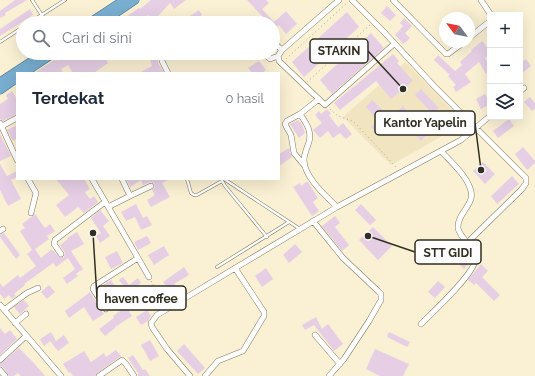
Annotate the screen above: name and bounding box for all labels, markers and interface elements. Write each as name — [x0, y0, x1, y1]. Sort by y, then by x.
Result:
north arrow — [439, 12, 475, 48]
map controls — [487, 12, 523, 120]
button: + — [487, 12, 523, 48]
search box — [16, 16, 280, 60]
icon: search — [30, 27, 52, 49]
text: Cari di sini — [62, 29, 132, 47]
callout: STAKIN — [310, 39, 368, 63]
text: STAKIN — [318, 44, 360, 58]
button: − — [487, 48, 523, 84]
button: layers — [487, 84, 523, 120]
text: Terdekat — [32, 88, 104, 108]
text: 0 hasil — [225, 91, 264, 106]
callout: Kantor Yapelin — [375, 111, 475, 135]
text: Kantor Yapelin — [383, 116, 467, 130]
callout: STT GIDI — [415, 240, 481, 264]
text: STT GIDI — [424, 246, 472, 260]
callout: haven coffee — [97, 286, 186, 310]
text: haven coffee — [104, 292, 178, 306]

